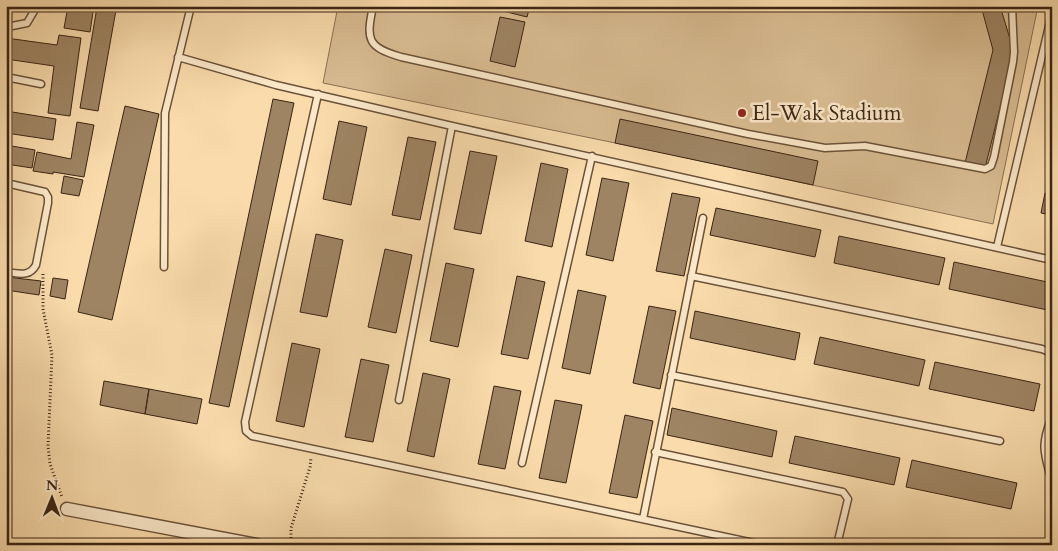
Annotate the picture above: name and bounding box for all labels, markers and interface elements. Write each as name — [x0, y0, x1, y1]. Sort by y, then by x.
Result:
place label: El-Wak Stadium — [752, 99, 902, 128]
marker: El-Wak Stadium — [736, 107, 748, 119]
north arrow — [28, 474, 78, 524]
text: N — [46, 476, 58, 495]

